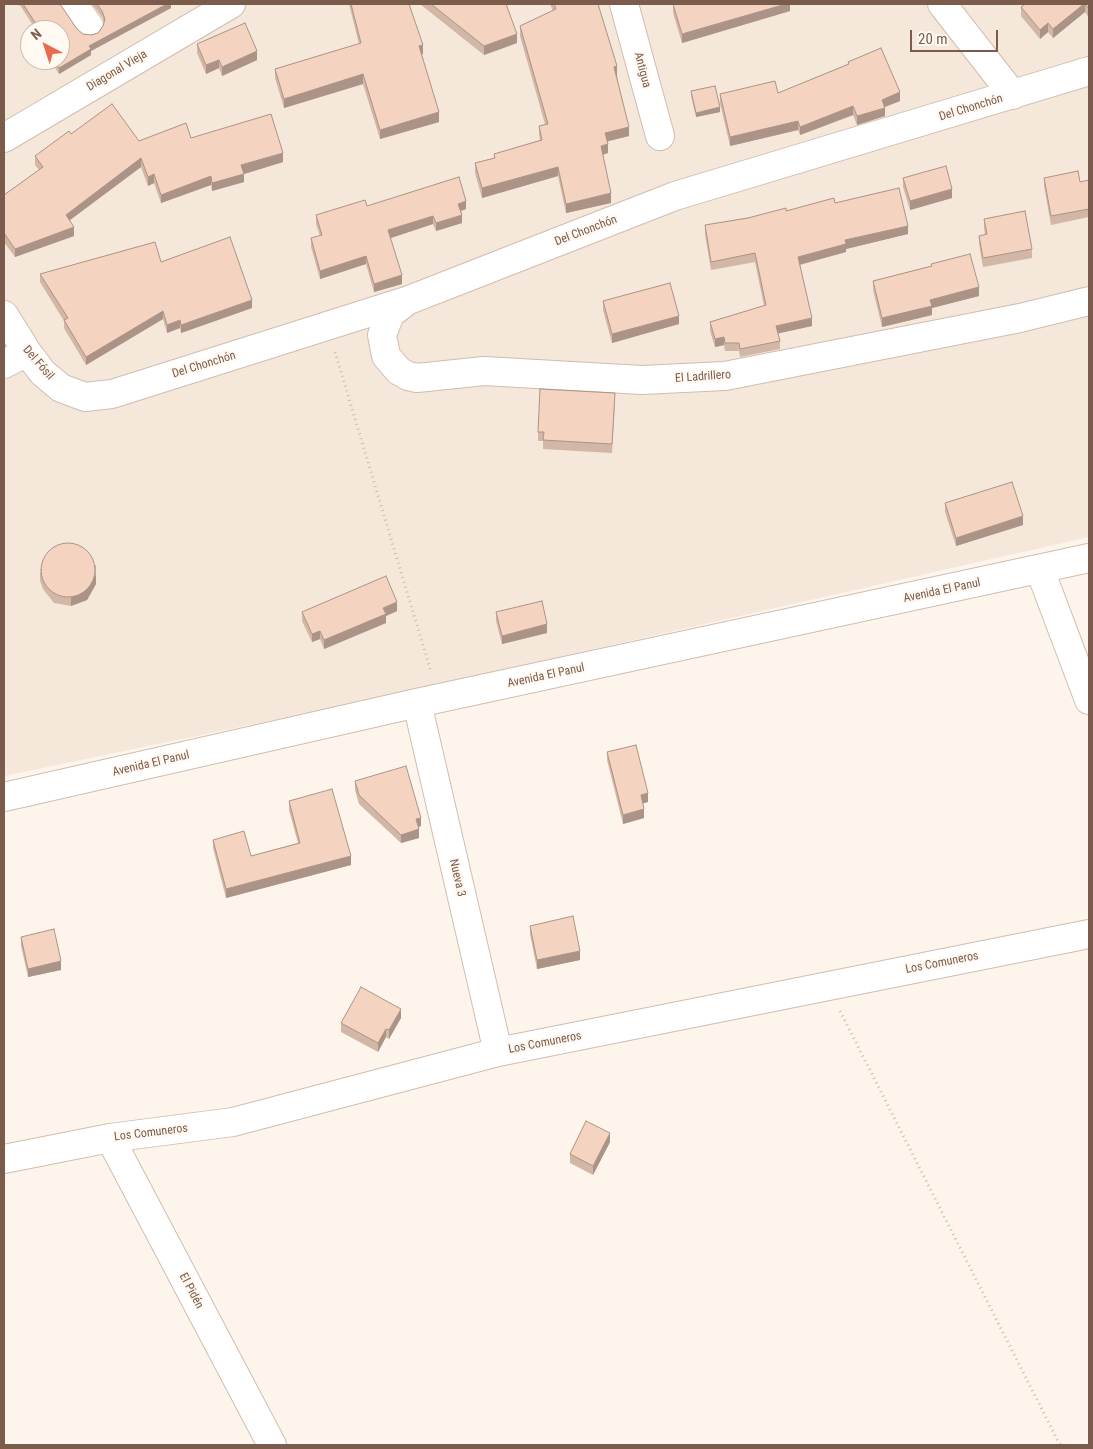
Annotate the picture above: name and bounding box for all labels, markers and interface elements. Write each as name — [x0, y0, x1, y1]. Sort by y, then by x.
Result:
north arrow — [20, 20, 70, 70]
scale bar — [913, 20, 1000, 52]
text: N — [28, 25, 44, 43]
text: 20 m — [918, 30, 948, 48]
street label: Diagonal Vieja — [84, 47, 150, 95]
street label: Antigua — [630, 51, 654, 89]
street label: Del Chonchón — [938, 92, 1004, 124]
street label: Del Chonchón — [553, 213, 619, 249]
street label: Del Fósil — [19, 343, 57, 383]
street label: Del Chonchón — [171, 349, 237, 381]
street label: El Ladrillero — [675, 368, 731, 386]
street label: Avenida El Panul — [902, 576, 982, 606]
street label: Avenida El Panul — [506, 661, 586, 691]
street label: Avenida El Panul — [111, 748, 191, 780]
street label: Nueva 3 — [446, 858, 468, 898]
street label: Los Comuneros — [904, 949, 980, 977]
street label: Los Comuneros — [507, 1029, 583, 1057]
street label: Los Comuneros — [113, 1121, 189, 1145]
street label: El Pidén — [176, 1271, 206, 1311]

